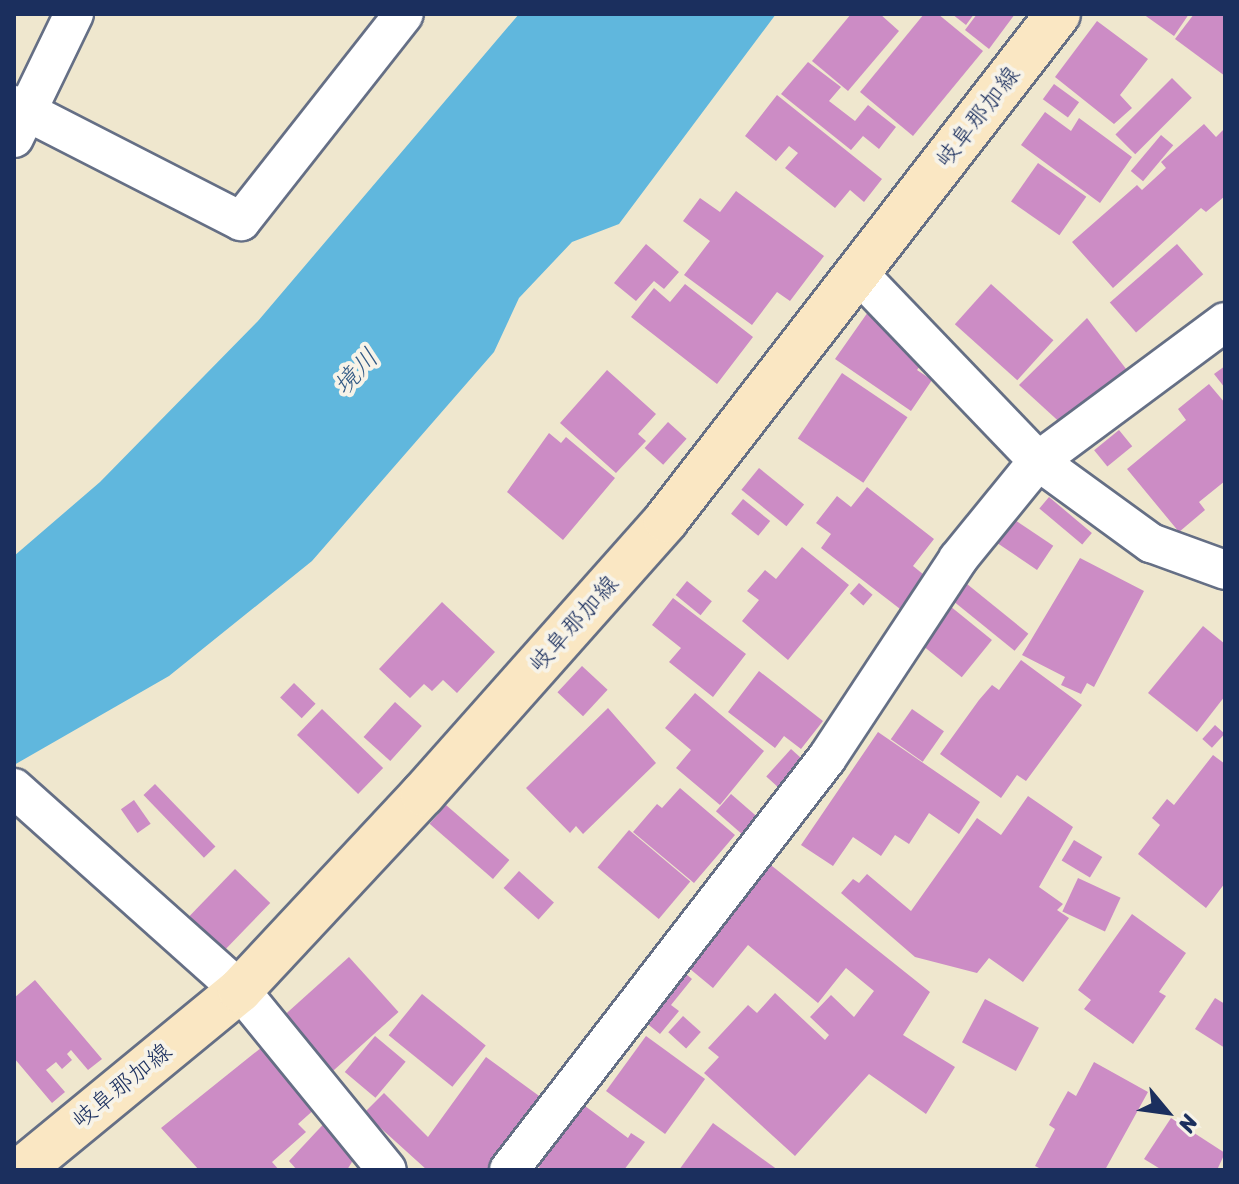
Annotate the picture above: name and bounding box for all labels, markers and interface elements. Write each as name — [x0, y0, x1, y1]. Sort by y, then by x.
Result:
street label: 岐阜那加線 — [930, 61, 1026, 173]
water label: 境川 — [327, 342, 385, 402]
street label: 岐阜那加線 — [523, 570, 625, 678]
street label: 岐阜那加線 — [66, 1037, 178, 1135]
north arrow — [1127, 1072, 1207, 1152]
text: N — [1168, 1108, 1209, 1140]

